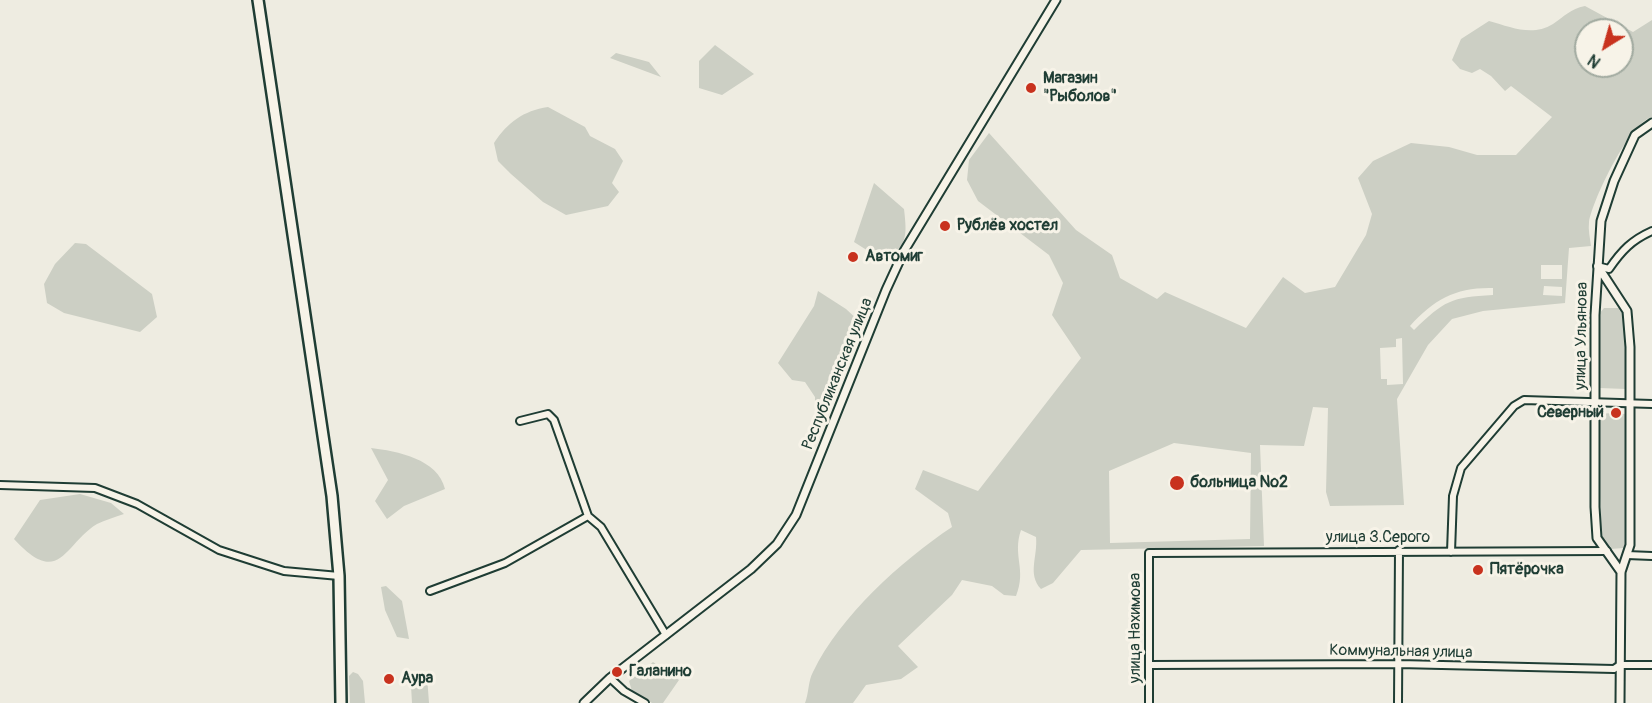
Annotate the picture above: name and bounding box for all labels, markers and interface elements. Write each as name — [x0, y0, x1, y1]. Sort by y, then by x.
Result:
north arrow — [1574, 18, 1634, 78]
text: N — [1584, 50, 1605, 72]
place label: Магазин "Рыболов" — [1043, 69, 1117, 107]
marker: Магазин "Рыболов" — [1024, 81, 1038, 95]
place label: Рублёв хостел — [957, 216, 1058, 236]
marker: Рублёв хостел — [938, 219, 952, 233]
place label: Автомиг — [865, 247, 923, 267]
marker: Автомиг — [846, 250, 860, 264]
street label: улица Ульянова — [1571, 282, 1593, 390]
street label: Республиканская улица — [799, 295, 877, 453]
place label: Северный — [1537, 403, 1604, 423]
marker: Северный — [1609, 406, 1623, 420]
place label: больница №2 — [1190, 473, 1288, 493]
marker: больница №2 — [1168, 474, 1186, 492]
street label: улица З.Серого — [1326, 528, 1430, 548]
place label: Пятёрочка — [1490, 560, 1564, 580]
marker: Пятёрочка — [1471, 563, 1485, 577]
street label: улица Нахимова — [1126, 573, 1146, 683]
street label: Коммунальная улица — [1329, 641, 1473, 663]
place label: Галанино — [629, 662, 692, 682]
marker: Галанино — [610, 665, 624, 679]
place label: Аура — [401, 669, 433, 689]
marker: Аура — [382, 672, 396, 686]

